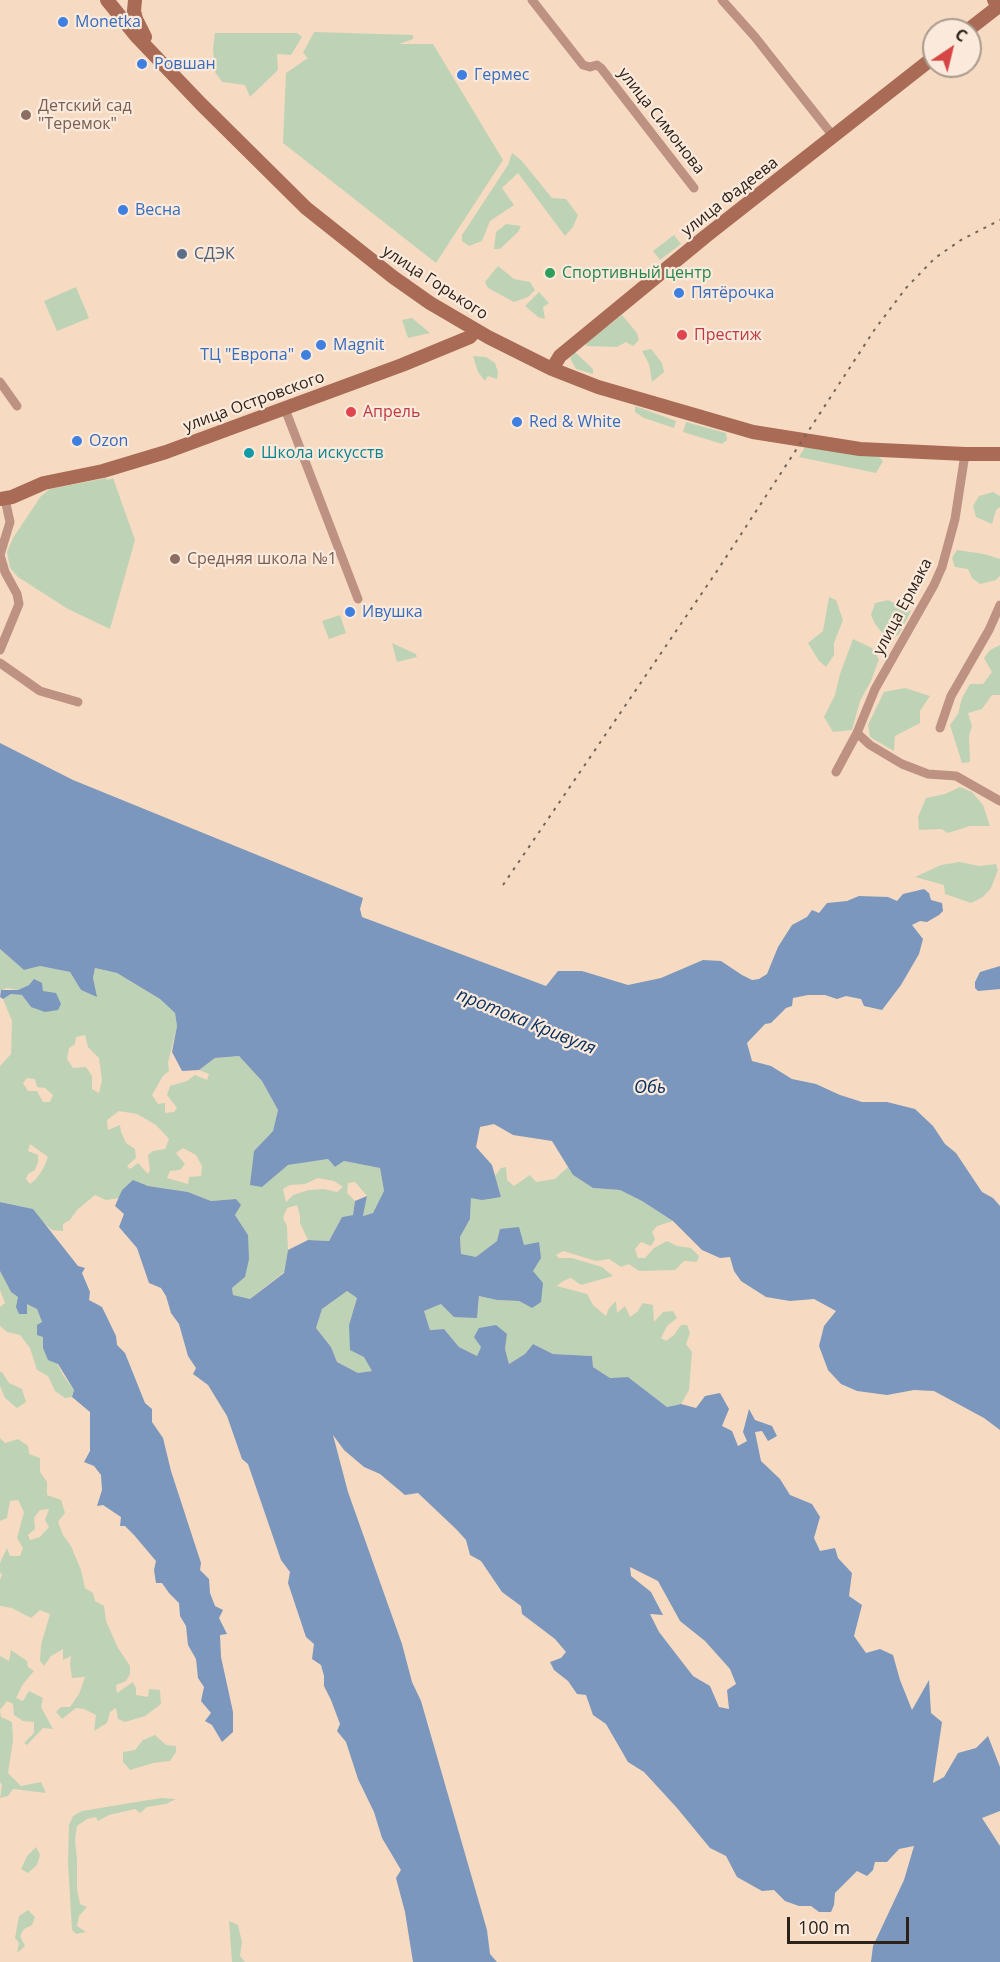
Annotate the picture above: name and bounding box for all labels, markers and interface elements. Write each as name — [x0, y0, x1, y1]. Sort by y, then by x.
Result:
place label: Monetka — [75, 12, 141, 32]
marker: Monetka — [56, 15, 70, 29]
north arrow — [922, 18, 982, 78]
text: С — [951, 23, 972, 47]
place label: Ровшан — [154, 54, 216, 74]
marker: Ровшан — [135, 57, 149, 71]
street label: улица Симонова — [613, 64, 709, 178]
place label: Гермес — [474, 65, 529, 85]
marker: Гермес — [455, 68, 469, 82]
place label: Детский сад "Теремок" — [38, 96, 132, 134]
marker: Детский сад "Теремок" — [19, 108, 33, 122]
street label: улица Фадеева — [678, 153, 782, 241]
place label: Весна — [135, 200, 181, 220]
marker: Весна — [116, 203, 130, 217]
street label: улица Горького — [379, 242, 491, 324]
place label: СДЭК — [194, 244, 235, 264]
marker: СДЭК — [175, 247, 189, 261]
place label: Спортивный центр — [562, 263, 711, 283]
marker: Спортивный центр — [543, 266, 557, 280]
place label: Пятёрочка — [691, 283, 774, 303]
marker: Пятёрочка — [672, 286, 686, 300]
place label: Престиж — [694, 325, 762, 345]
marker: Престиж — [675, 328, 689, 342]
place label: Magnit — [333, 335, 385, 355]
marker: Magnit — [314, 338, 328, 352]
place label: ТЦ "Европа" — [200, 345, 294, 365]
marker: ТЦ "Европа" — [299, 348, 313, 362]
street label: улица Островского — [181, 368, 327, 436]
place label: Апрель — [363, 402, 420, 422]
marker: Апрель — [344, 405, 358, 419]
place label: Red & White — [529, 412, 621, 432]
marker: Red & White — [510, 415, 524, 429]
place label: Ozon — [89, 431, 128, 451]
marker: Ozon — [70, 434, 84, 448]
place label: Школа искусств — [261, 443, 384, 463]
marker: Школа искусств — [242, 446, 256, 460]
place label: Средняя школа №1 — [187, 549, 337, 569]
marker: Средняя школа №1 — [168, 552, 182, 566]
street label: улица Ермака — [869, 555, 937, 659]
place label: Ивушка — [362, 602, 423, 622]
marker: Ивушка — [343, 605, 357, 619]
water label: протока Кривуля — [453, 984, 599, 1060]
water label: Обь — [634, 1077, 666, 1099]
scale bar — [790, 1905, 912, 1943]
text: 100 m — [798, 1915, 850, 1939]

